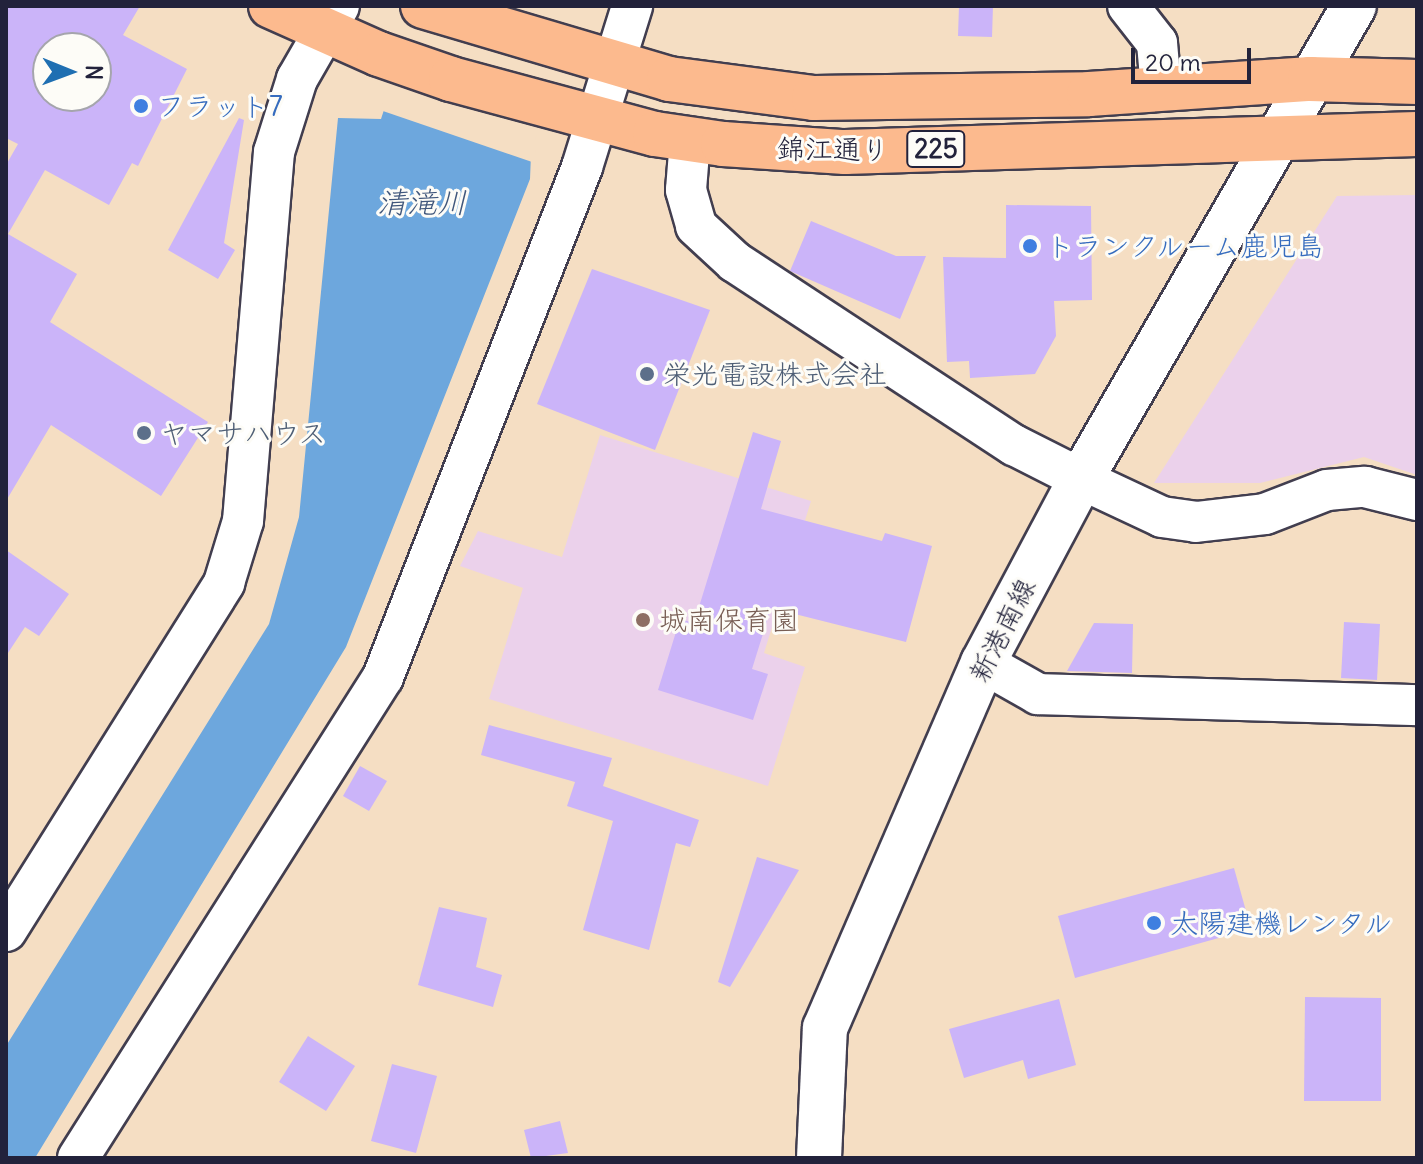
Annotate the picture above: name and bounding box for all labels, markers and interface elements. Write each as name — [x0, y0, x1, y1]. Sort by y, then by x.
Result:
north arrow — [32, 32, 112, 112]
scale bar — [1135, 32, 1255, 82]
text: 20 m — [1145, 47, 1201, 77]
text: N — [80, 65, 108, 80]
place label: フラット7 — [157, 89, 283, 123]
marker: フラット7 — [132, 97, 150, 115]
road number: 225 — [906, 127, 966, 171]
street label: 錦江通り — [777, 131, 889, 167]
water label: 清滝川 — [377, 184, 467, 220]
place label: トランクルーム鹿児島 — [1046, 229, 1327, 263]
marker: トランクルーム鹿児島 — [1021, 237, 1039, 255]
place label: 栄光電設株式会社 — [663, 357, 887, 391]
marker: 栄光電設株式会社 — [638, 365, 656, 383]
place label: ヤマサハウス — [160, 416, 328, 450]
marker: ヤマサハウス — [135, 424, 153, 442]
street label: 新港南線 — [962, 572, 1042, 688]
place label: 城南保育園 — [659, 603, 799, 637]
marker: 城南保育園 — [634, 611, 652, 629]
place label: 太陽建機レンタル — [1170, 906, 1394, 940]
marker: 太陽建機レンタル — [1145, 914, 1163, 932]

